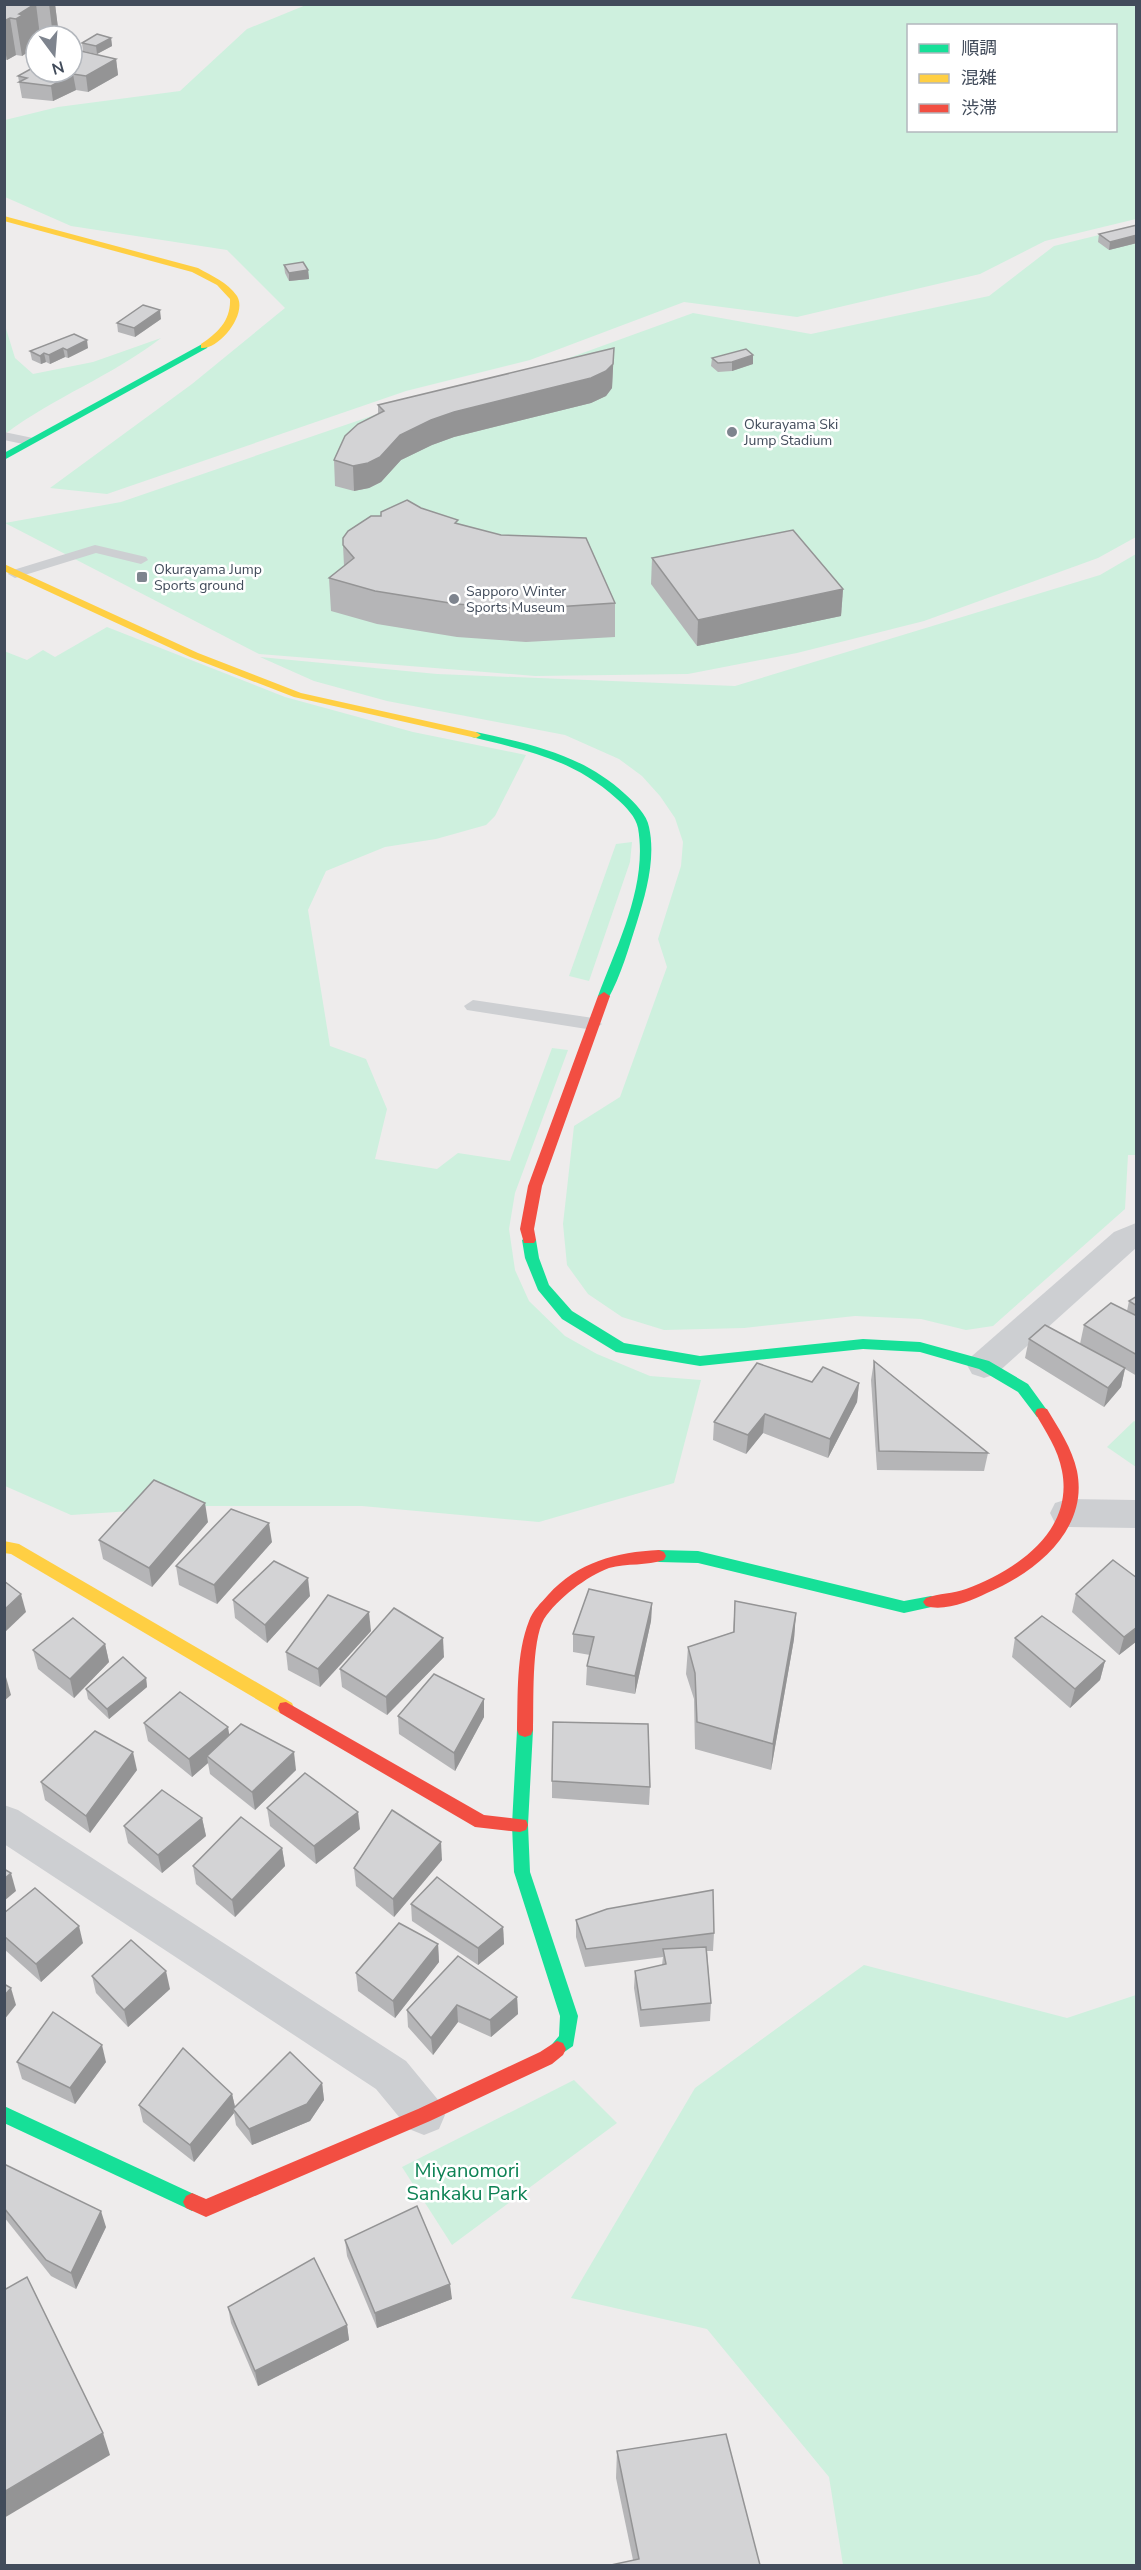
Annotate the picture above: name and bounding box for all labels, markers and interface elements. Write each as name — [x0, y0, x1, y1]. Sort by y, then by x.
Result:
north arrow — [24, 24, 84, 84]
legend — [907, 24, 1117, 132]
text: 順調 — [961, 36, 997, 60]
text: N — [49, 55, 67, 80]
text: 混雑 — [961, 66, 997, 90]
text: 渋滞 — [961, 96, 997, 120]
place label: Okurayama Ski Jump Stadium — [743, 415, 838, 450]
marker: Okurayama Ski Jump Stadium — [725, 425, 739, 439]
place label: Okurayama Jump Sports ground — [154, 560, 262, 595]
marker: Okurayama Jump Sports ground — [135, 570, 149, 584]
place label: Sapporo Winter Sports Museum — [466, 582, 566, 617]
marker: Sapporo Winter Sports Museum — [447, 592, 461, 606]
park label: Miyanomori Sankaku Park — [406, 2157, 529, 2207]

